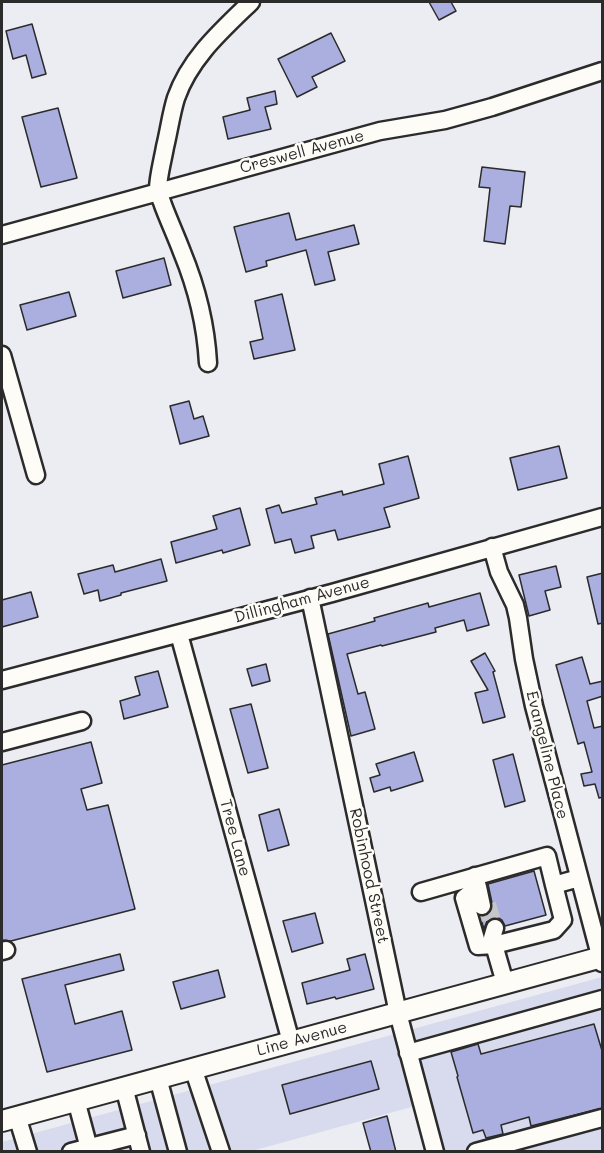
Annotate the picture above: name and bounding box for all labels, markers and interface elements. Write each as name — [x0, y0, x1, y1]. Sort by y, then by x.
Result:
street label: Creswell Avenue — [238, 126, 366, 178]
street label: Dillingham Avenue — [232, 573, 372, 627]
street label: Evangeline Place — [522, 689, 572, 821]
street label: Tree Lane — [216, 797, 254, 879]
street label: Robinhood Street — [345, 807, 393, 945]
street label: Line Avenue — [255, 1018, 349, 1060]

